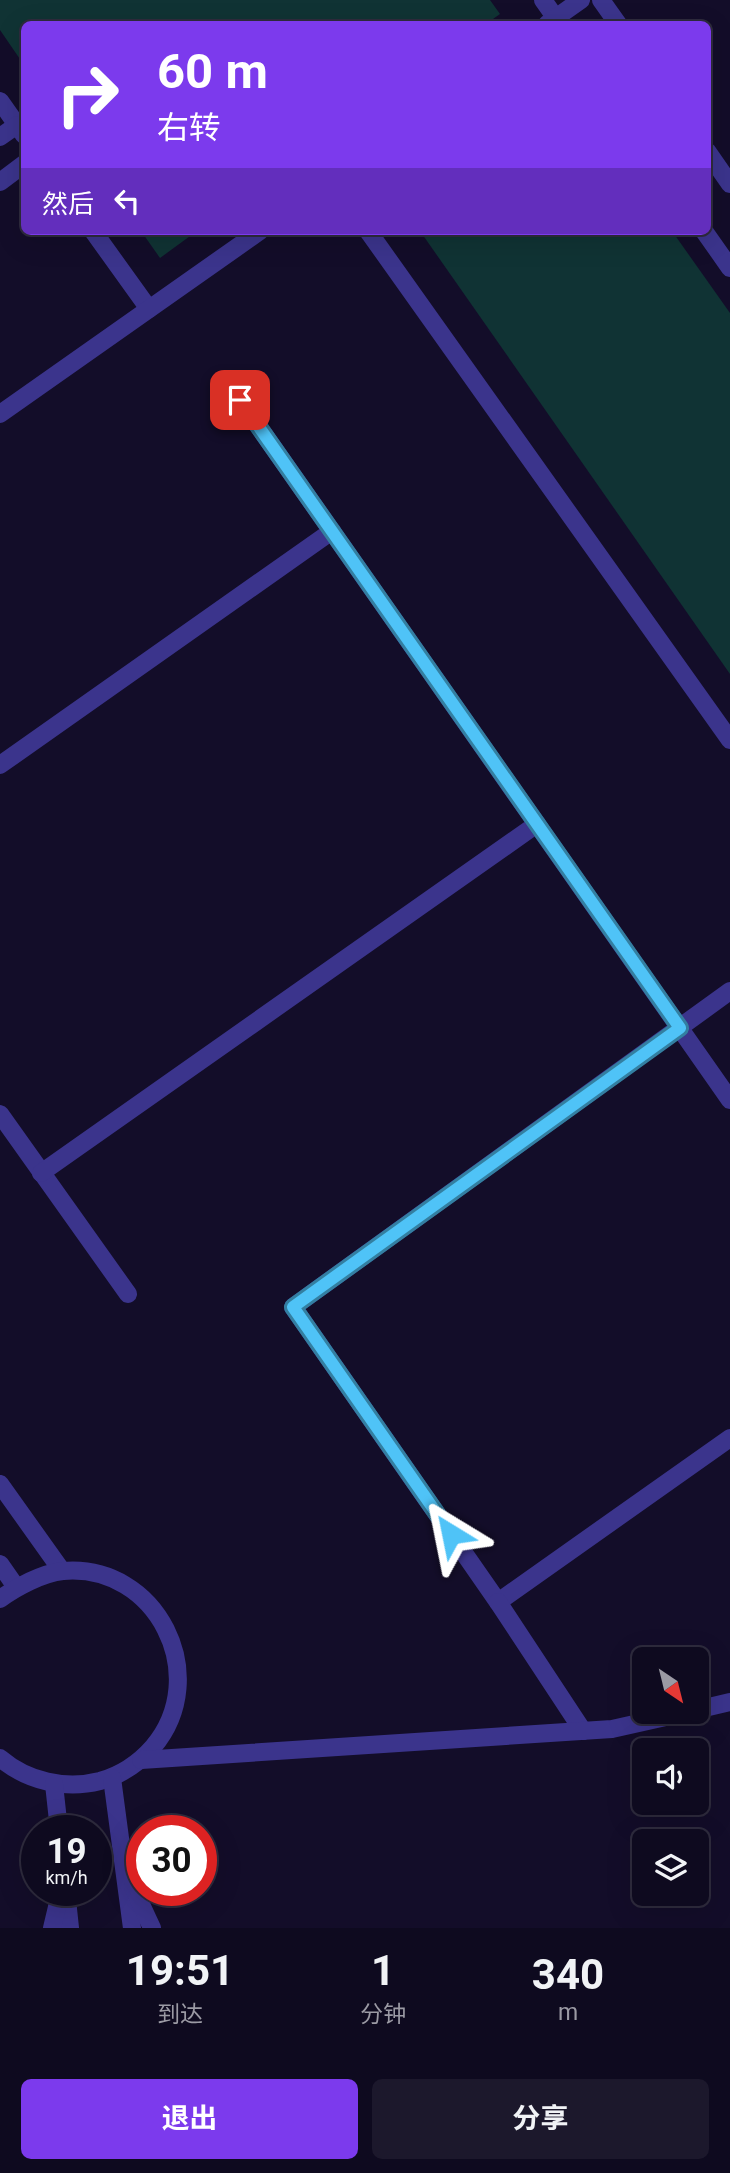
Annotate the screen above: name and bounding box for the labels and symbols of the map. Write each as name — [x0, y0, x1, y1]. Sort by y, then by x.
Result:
pin — [210, 370, 270, 430]
position arrow — [414, 1497, 488, 1571]
north arrow — [632, 1647, 709, 1724]
speed limit sign: 30 — [126, 1815, 217, 1906]

